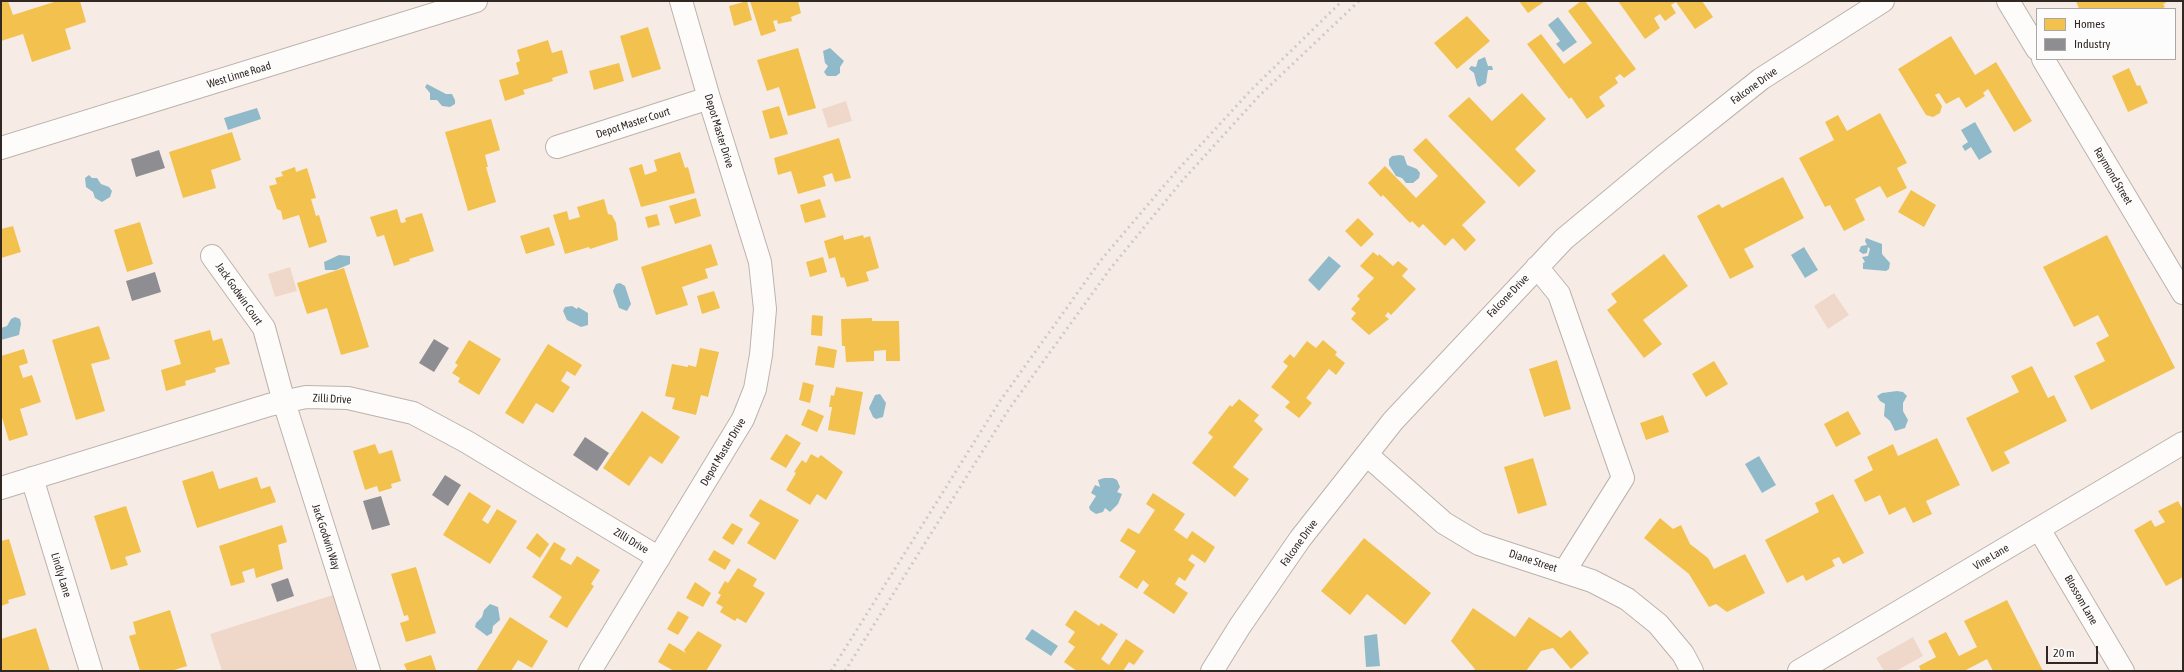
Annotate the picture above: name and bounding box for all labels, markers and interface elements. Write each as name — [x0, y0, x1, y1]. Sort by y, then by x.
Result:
legend — [2036, 8, 2176, 60]
text: Homes — [2074, 17, 2105, 31]
text: Industry — [2074, 37, 2111, 51]
street label: West Linne Road — [205, 59, 273, 91]
street label: Falcone Drive — [1728, 65, 1780, 107]
street label: Depot Master Drive — [701, 92, 737, 170]
street label: Depot Master Court — [594, 105, 672, 141]
street label: Raymond Street — [2091, 145, 2135, 207]
street label: Jack Godwin Court — [213, 260, 265, 328]
street label: Falcone Drive — [1484, 272, 1532, 320]
street label: Zilli Drive — [312, 391, 352, 407]
street label: Depot Master Drive — [698, 416, 748, 488]
street label: Jack Godwin Way — [309, 502, 343, 572]
street label: Falcone Drive — [1278, 517, 1320, 569]
street label: Zilli Drive — [611, 525, 651, 557]
street label: Vine Lane — [1971, 541, 2011, 573]
street label: Diane Street — [1507, 547, 1559, 575]
street label: Lindly Lane — [48, 551, 74, 599]
street label: Blossom Lane — [2061, 573, 2101, 627]
scale bar — [2048, 638, 2100, 664]
text: 20 m — [2053, 646, 2075, 660]

